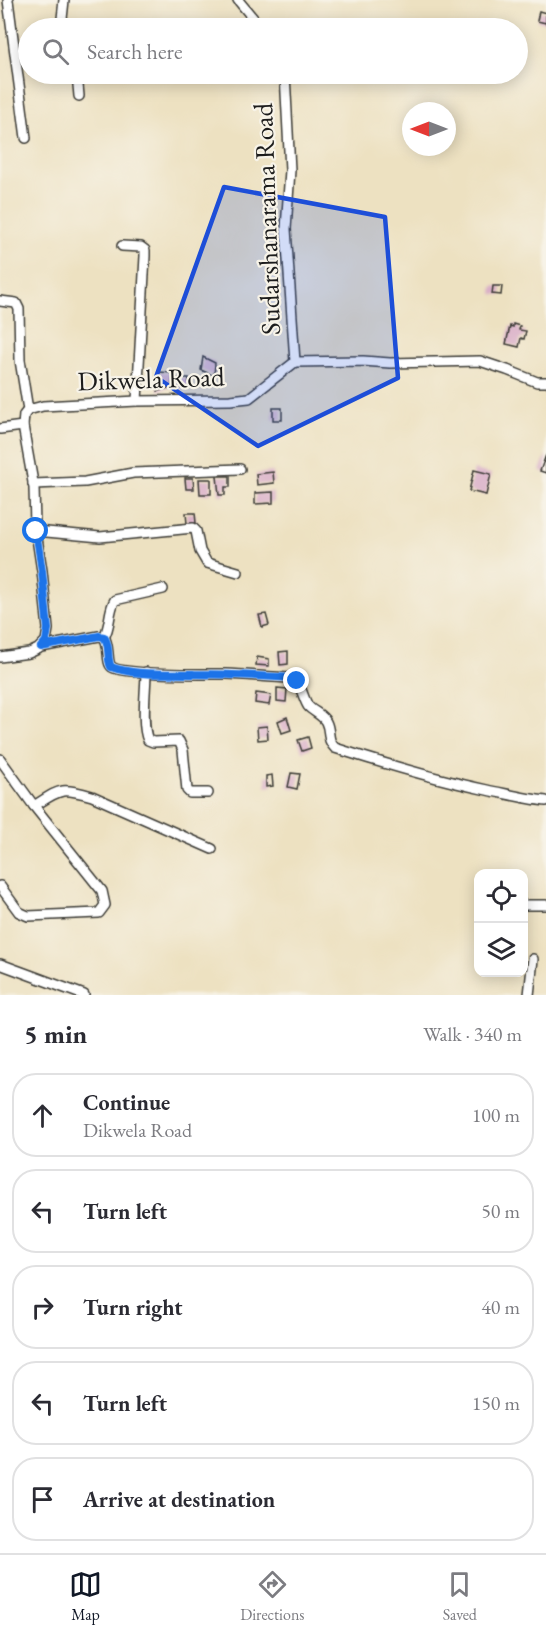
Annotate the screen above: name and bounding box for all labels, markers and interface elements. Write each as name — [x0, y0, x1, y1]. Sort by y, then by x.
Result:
search box — [18, 18, 528, 84]
icon: search — [39, 35, 72, 68]
text: Search here — [87, 37, 182, 66]
street label: Sudarshanarama Road — [245, 102, 288, 336]
north arrow — [402, 102, 456, 156]
street label: Dikwela Road — [77, 358, 225, 399]
route start — [22, 517, 48, 543]
route end — [283, 667, 309, 693]
map controls — [474, 869, 528, 977]
button: locate — [474, 869, 528, 923]
button: layers — [474, 923, 528, 977]
text: 5 min — [24, 1017, 87, 1051]
text: Walk · 340 m — [423, 1021, 522, 1047]
text: Continue — [83, 1088, 170, 1117]
icon: ahead — [26, 1099, 59, 1132]
text: 100 m — [472, 1102, 520, 1128]
text: Dikwela Road — [83, 1117, 192, 1143]
icon: left — [26, 1195, 59, 1228]
text: Turn left — [83, 1197, 167, 1226]
text: 50 m — [481, 1198, 520, 1224]
icon: right — [26, 1291, 59, 1324]
text: Turn right — [83, 1293, 182, 1322]
text: 40 m — [481, 1294, 520, 1320]
icon: left — [26, 1387, 59, 1420]
text: Turn left — [83, 1389, 167, 1418]
text: 150 m — [472, 1390, 520, 1416]
icon: arrive — [26, 1483, 59, 1516]
text: Arrive at destination — [83, 1485, 275, 1514]
tab: Map — [69, 1568, 102, 1625]
tab: Directions — [240, 1568, 305, 1625]
tab: Saved — [443, 1568, 477, 1625]

